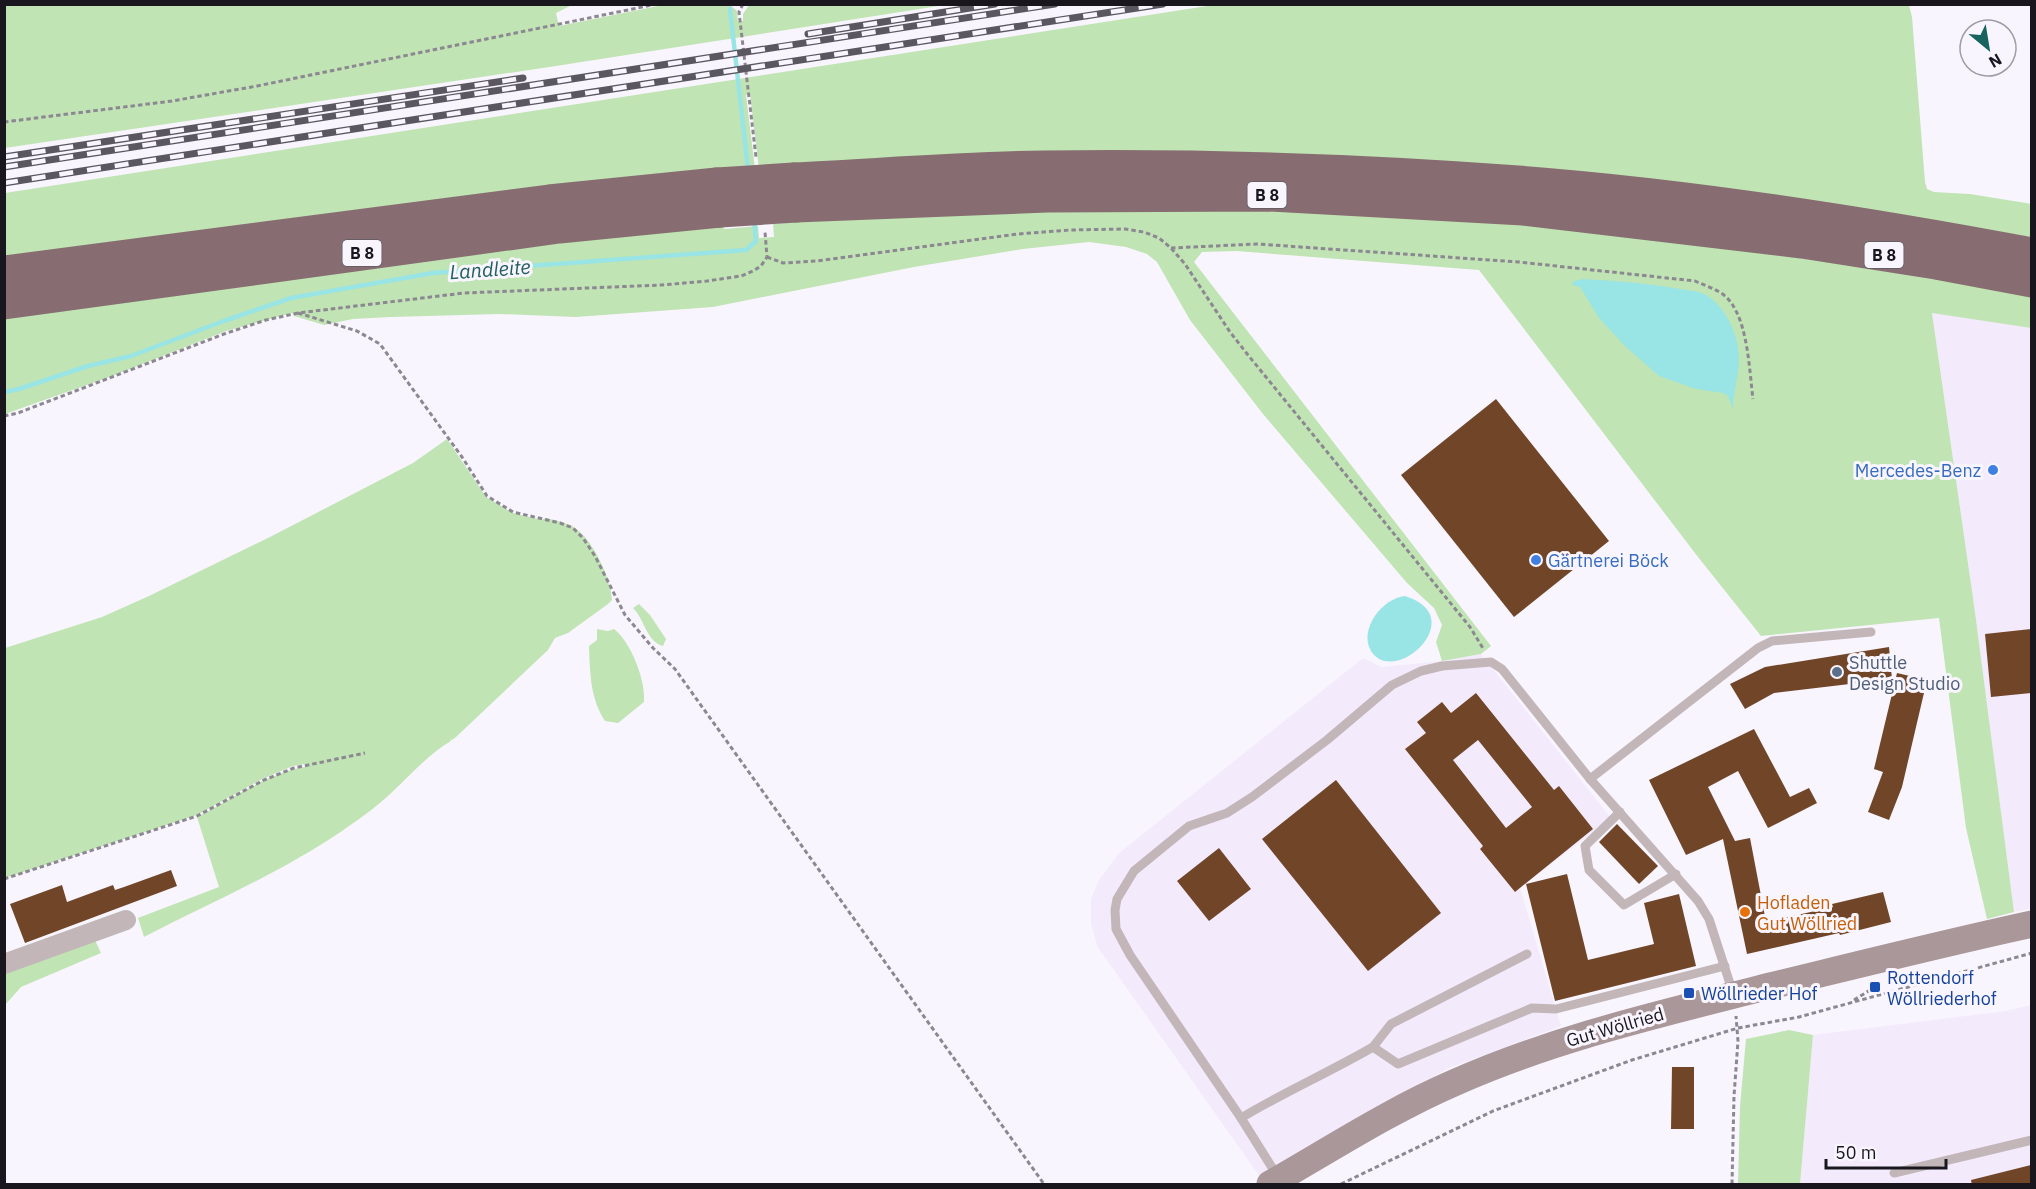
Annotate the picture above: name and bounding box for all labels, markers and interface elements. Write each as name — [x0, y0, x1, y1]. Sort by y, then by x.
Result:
north arrow — [1958, 18, 2018, 78]
text: N — [1985, 49, 2006, 73]
road number: B 8 — [1248, 182, 1286, 208]
road number: B 8 — [342, 240, 382, 266]
road number: B 8 — [1864, 242, 1904, 268]
water label: Landleite — [449, 253, 531, 285]
place label: Mercedes-Benz — [1855, 459, 1981, 482]
marker: Mercedes-Benz — [1986, 463, 2000, 477]
place label: Gärtnerei Böck — [1548, 549, 1669, 572]
marker: Gärtnerei Böck — [1529, 553, 1543, 567]
place label: Shuttle Design Studio — [1849, 651, 1960, 695]
marker: Shuttle Design Studio — [1830, 665, 1844, 679]
place label: Hofladen Gut Wöllried — [1757, 891, 1857, 935]
marker: Hofladen Gut Wöllried — [1738, 905, 1752, 919]
place label: Rottendorf Wöllriederhof — [1887, 966, 1997, 1010]
marker: Rottendorf Wöllriederhof — [1868, 980, 1882, 994]
place label: Wöllrieder Hof — [1701, 982, 1817, 1005]
marker: Wöllrieder Hof — [1682, 986, 1696, 1000]
street label: Gut Wöllried — [1564, 1002, 1666, 1052]
scale bar — [1826, 1132, 1946, 1170]
text: 50 m — [1835, 1141, 1877, 1164]

